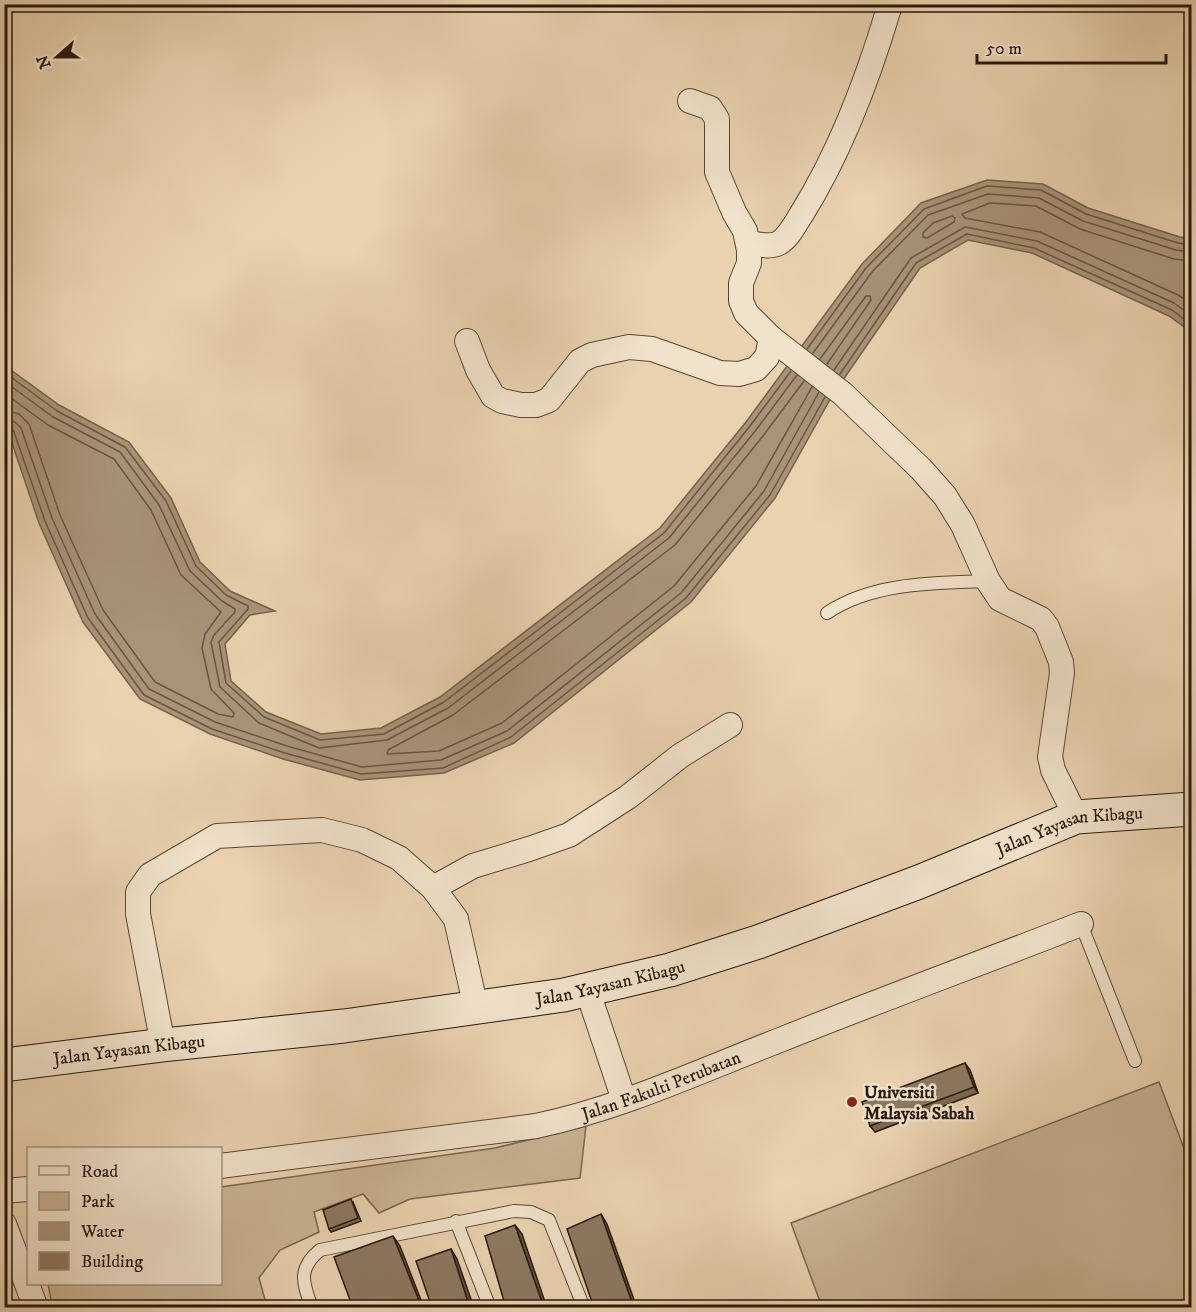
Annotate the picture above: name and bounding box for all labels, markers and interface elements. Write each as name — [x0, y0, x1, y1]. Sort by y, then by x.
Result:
north arrow — [27, 27, 87, 87]
scale bar — [977, 27, 1166, 65]
text: 50 m — [986, 38, 1022, 60]
text: N — [32, 52, 56, 72]
street label: Jalan Yayasan Kibagu — [991, 802, 1144, 862]
street label: Jalan Yayasan Kibagu — [532, 956, 688, 1011]
street label: Jalan Yayasan Kibagu — [50, 1031, 206, 1071]
street label: Jalan Fakulti Perubatan — [577, 1047, 745, 1126]
place label: Universiti Malaysia Sabah — [864, 1082, 975, 1125]
marker: Universiti Malaysia Sabah — [845, 1095, 859, 1109]
legend — [27, 1147, 222, 1285]
text: Road — [81, 1161, 118, 1183]
text: Park — [81, 1191, 115, 1213]
text: Water — [80, 1221, 124, 1243]
text: Building — [81, 1251, 143, 1273]

